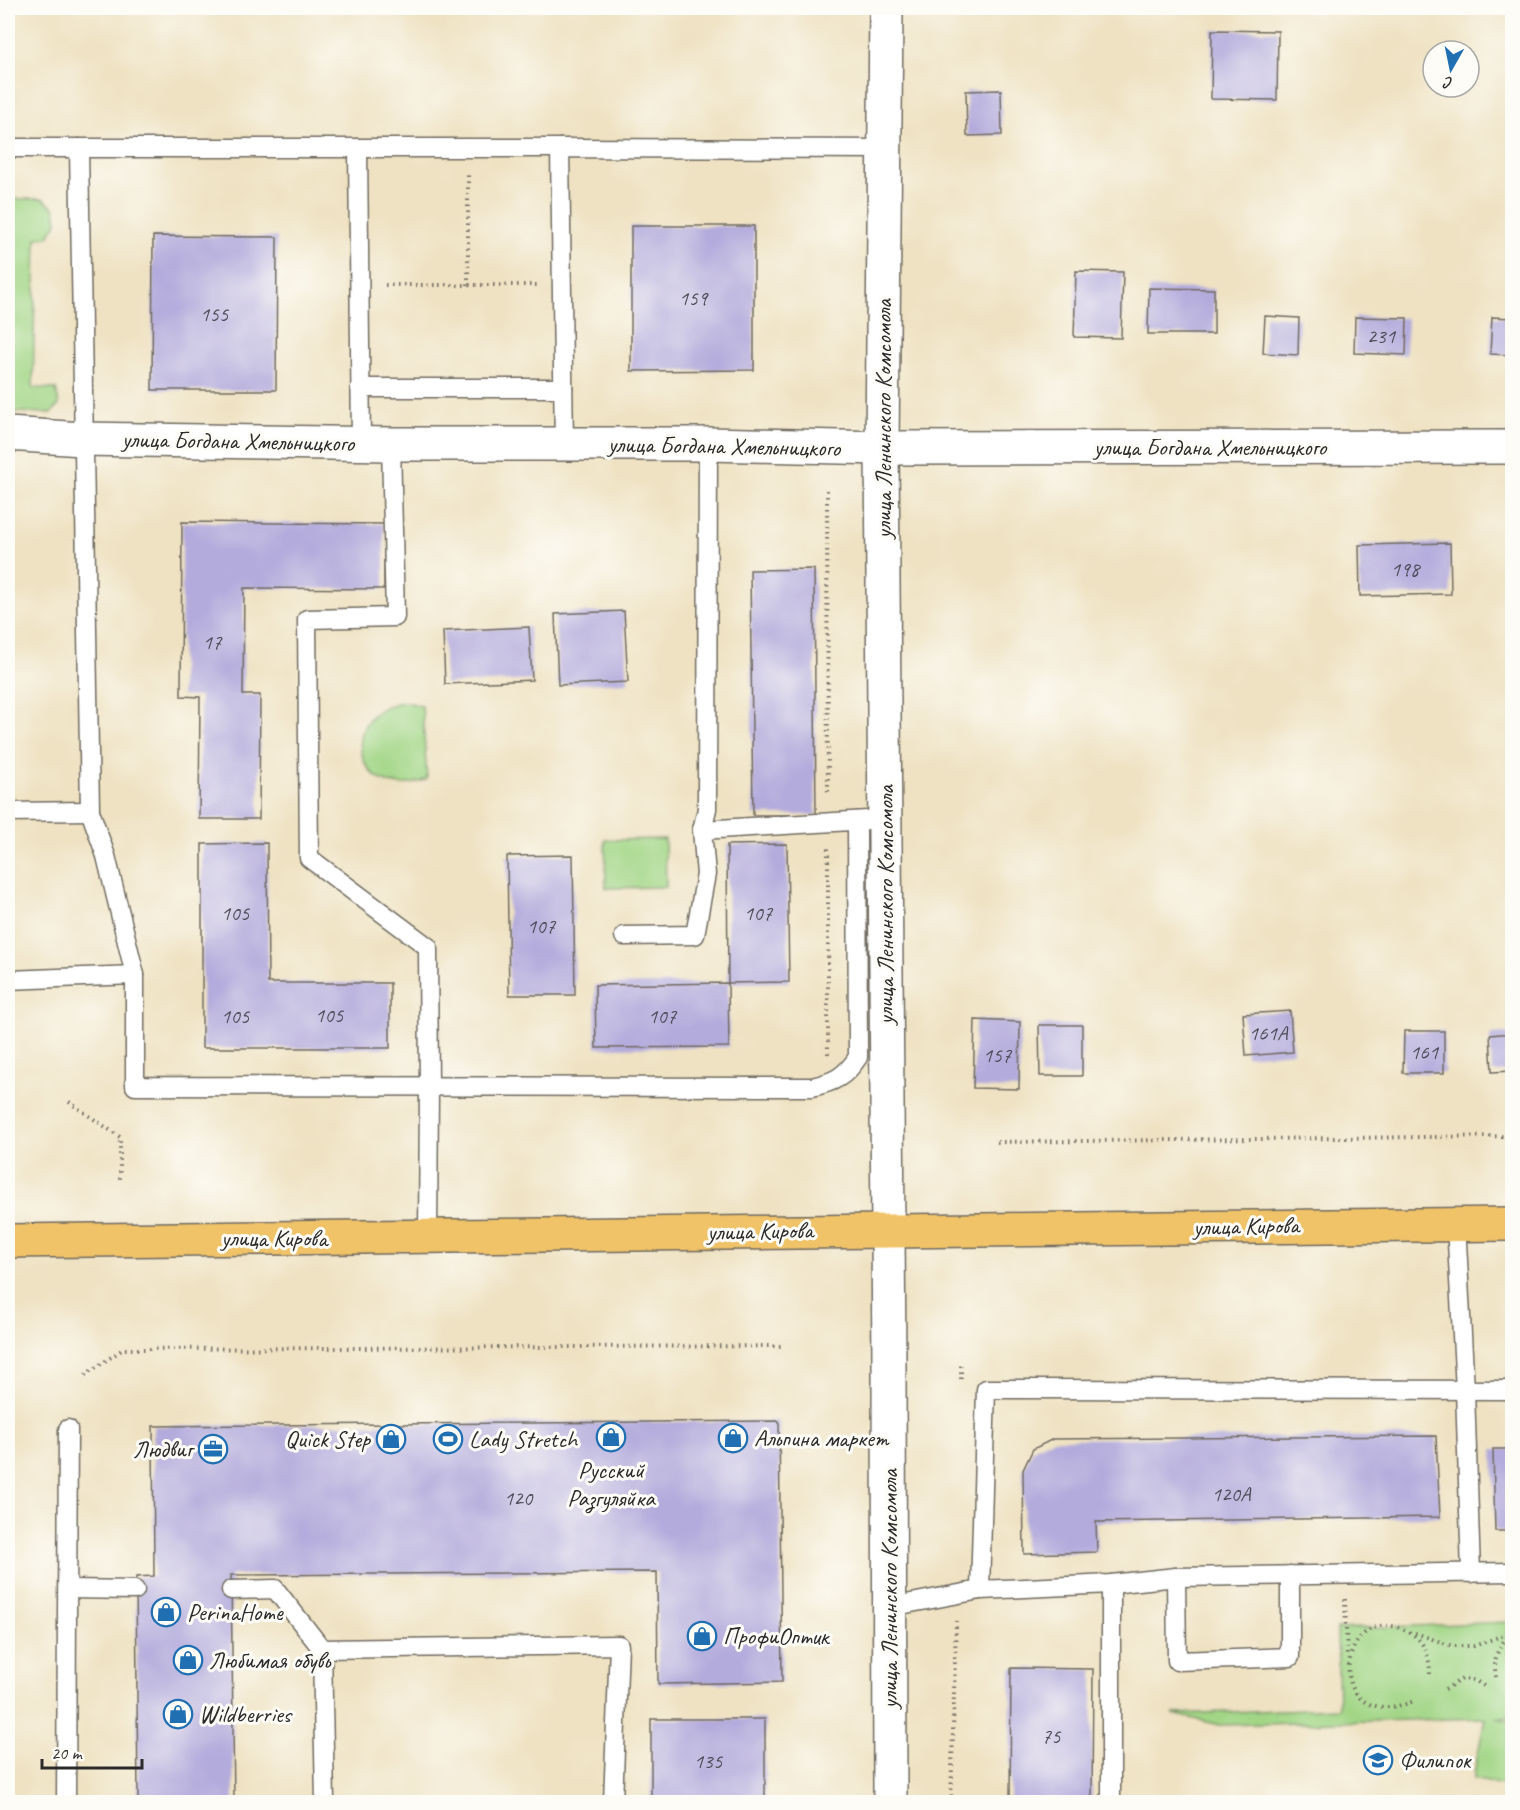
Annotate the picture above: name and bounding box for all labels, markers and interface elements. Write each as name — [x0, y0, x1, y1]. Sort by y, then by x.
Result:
north arrow — [1421, 39, 1481, 99]
text: С — [1441, 72, 1454, 93]
house number: 159 — [679, 285, 709, 311]
street label: улица Ленинского Комсомола — [868, 298, 898, 541]
house number: 155 — [200, 301, 230, 327]
house number: 231 — [1367, 323, 1397, 349]
street label: улица Богдана Хмельницкого — [120, 424, 356, 458]
street label: улица Богдана Хмельницкого — [606, 429, 842, 463]
street label: улица Богдана Хмельницкого — [1092, 432, 1328, 462]
house number: 198 — [1391, 556, 1422, 582]
house number: 17 — [203, 629, 223, 655]
street label: улица Ленинского Комсомола — [870, 784, 900, 1027]
house number: 105 — [221, 900, 251, 926]
house number: 107 — [744, 900, 774, 926]
house number: 107 — [527, 913, 557, 939]
house number: 105 — [315, 1002, 345, 1028]
house number: 105 — [221, 1003, 251, 1029]
house number: 107 — [648, 1003, 678, 1029]
house number: 161А — [1249, 1020, 1289, 1046]
house number: 161 — [1410, 1039, 1440, 1065]
house number: 157 — [983, 1042, 1013, 1068]
street label: улица Кирова — [1191, 1210, 1301, 1242]
street label: улица Кирова — [705, 1215, 815, 1247]
street label: улица Кирова — [219, 1223, 329, 1253]
shop icon: Русский Разгуляйка — [595, 1421, 627, 1453]
shop icon: Альпина маркет — [717, 1422, 749, 1454]
shop icon: Quick Step — [375, 1423, 407, 1455]
sports icon: Lady Stretch — [432, 1423, 464, 1455]
place label: Альпина маркет — [754, 1423, 890, 1453]
place label: Quick Step — [285, 1424, 371, 1454]
place label: Lady Stretch — [469, 1424, 579, 1454]
office icon: Людвиг — [197, 1433, 229, 1465]
place label: Людвиг — [133, 1434, 196, 1464]
place label: Русский Разгуляйка — [567, 1455, 656, 1514]
street label: улица Ленинского Комсомола — [874, 1468, 904, 1711]
house number: 120А — [1212, 1481, 1252, 1507]
house number: 120 — [504, 1485, 534, 1511]
shop icon: PerinaHome — [150, 1596, 182, 1628]
place label: PerinaHome — [187, 1597, 285, 1627]
shop icon: ПрофиОптик — [686, 1620, 718, 1652]
place label: ПрофиОптик — [723, 1621, 831, 1651]
shop icon: Любимая обувь — [172, 1644, 204, 1676]
place label: Любимая обувь — [209, 1645, 331, 1675]
shop icon: Wildberries — [162, 1698, 194, 1730]
place label: Wildberries — [199, 1699, 293, 1729]
house number: 75 — [1042, 1723, 1062, 1749]
scale bar — [42, 1732, 142, 1770]
text: 20 m — [51, 1742, 84, 1764]
school or university icon: Филипок — [1362, 1744, 1394, 1776]
place label: Филипок — [1399, 1745, 1473, 1775]
house number: 135 — [694, 1748, 724, 1774]

